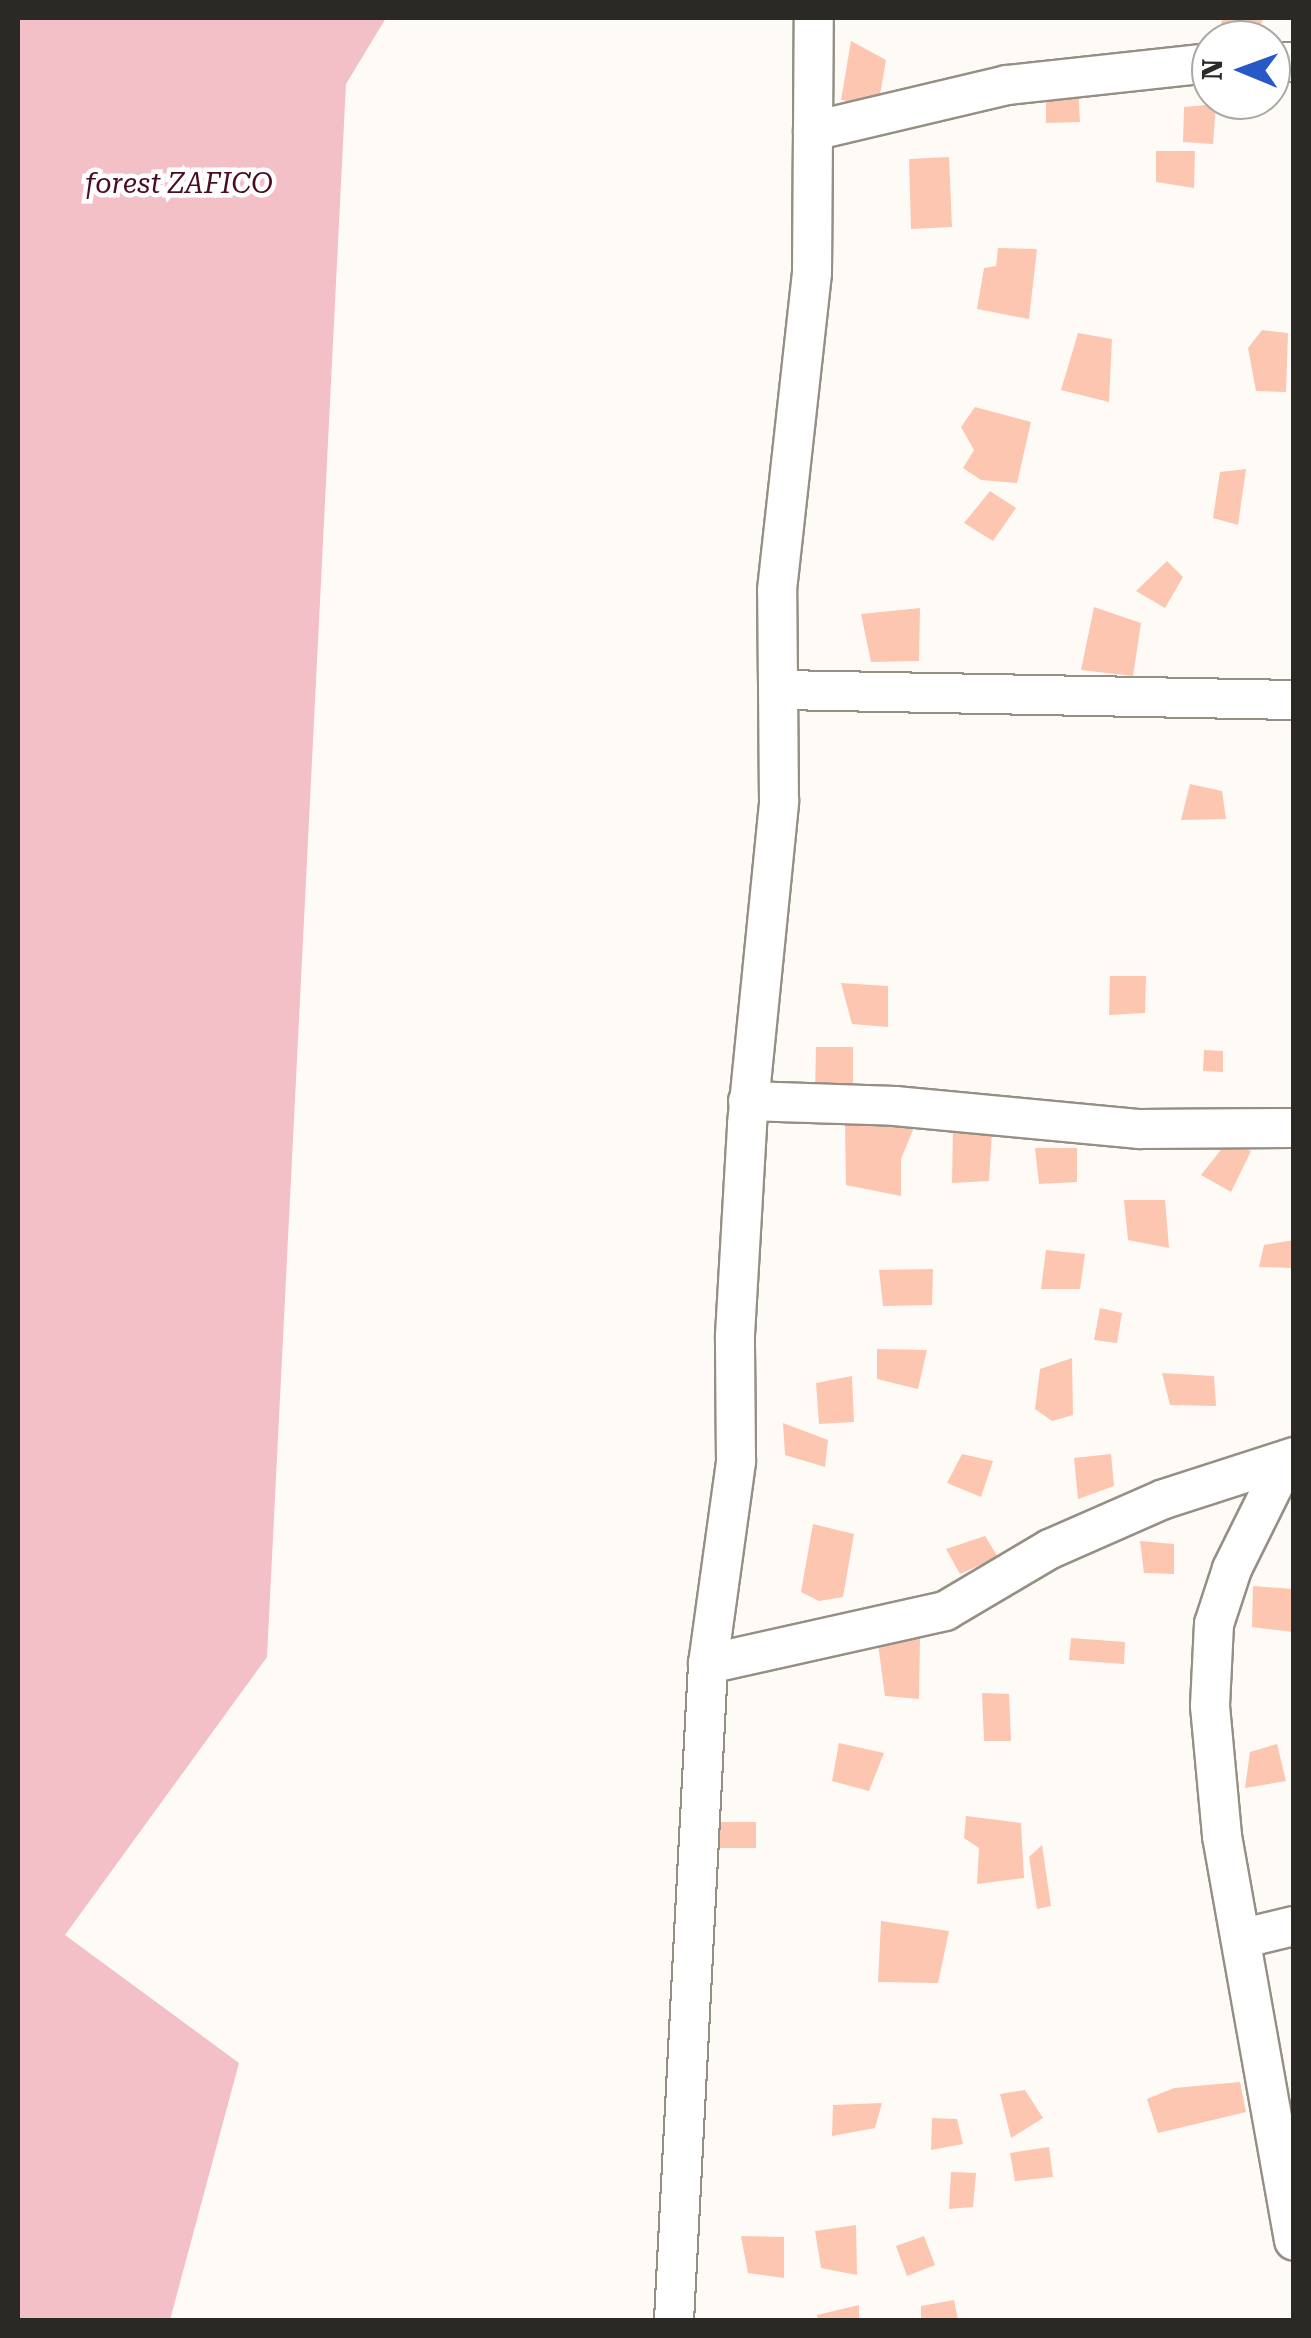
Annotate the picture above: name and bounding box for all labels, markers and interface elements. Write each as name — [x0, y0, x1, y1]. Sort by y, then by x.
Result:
north arrow — [1191, 20, 1291, 120]
text: N — [1196, 58, 1229, 81]
park label: forest ZAFICO — [85, 167, 273, 201]

